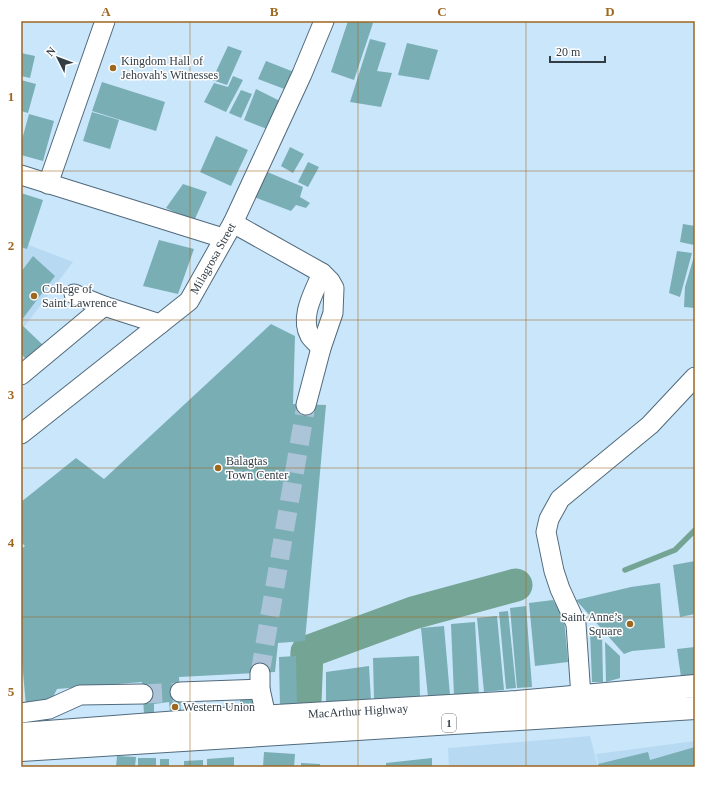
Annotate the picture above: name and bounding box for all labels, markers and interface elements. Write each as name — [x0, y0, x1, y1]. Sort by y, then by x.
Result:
text: A — [101, 4, 111, 19]
text: B — [270, 4, 279, 19]
text: C — [437, 4, 447, 19]
text: D — [605, 4, 615, 19]
north arrow — [38, 38, 78, 78]
scale bar — [550, 38, 605, 64]
text: N — [43, 44, 58, 58]
text: 20 m — [556, 45, 581, 59]
place label: Kingdom Hall of Jehovah's Witnesses — [121, 54, 218, 82]
marker: Kingdom Hall of Jehovah's Witnesses — [108, 63, 118, 73]
text: 1 — [8, 89, 14, 104]
street label: Milagrosa Street — [187, 220, 239, 297]
text: 2 — [8, 238, 14, 253]
place label: College of Saint Lawrence — [42, 282, 117, 310]
marker: College of Saint Lawrence — [29, 291, 39, 301]
text: 3 — [8, 387, 15, 402]
place label: Balagtas Town Center — [226, 454, 288, 482]
marker: Balagtas Town Center — [213, 463, 223, 473]
text: 4 — [8, 535, 15, 550]
place label: Saint Anne’s Square — [561, 610, 622, 638]
marker: Saint Anne’s Square — [625, 619, 635, 629]
text: 5 — [8, 684, 15, 699]
place label: Western Union — [183, 700, 255, 714]
street label: MacArthur Highway — [308, 701, 409, 721]
marker: Western Union — [170, 702, 180, 712]
road number: 1 — [442, 714, 456, 732]

